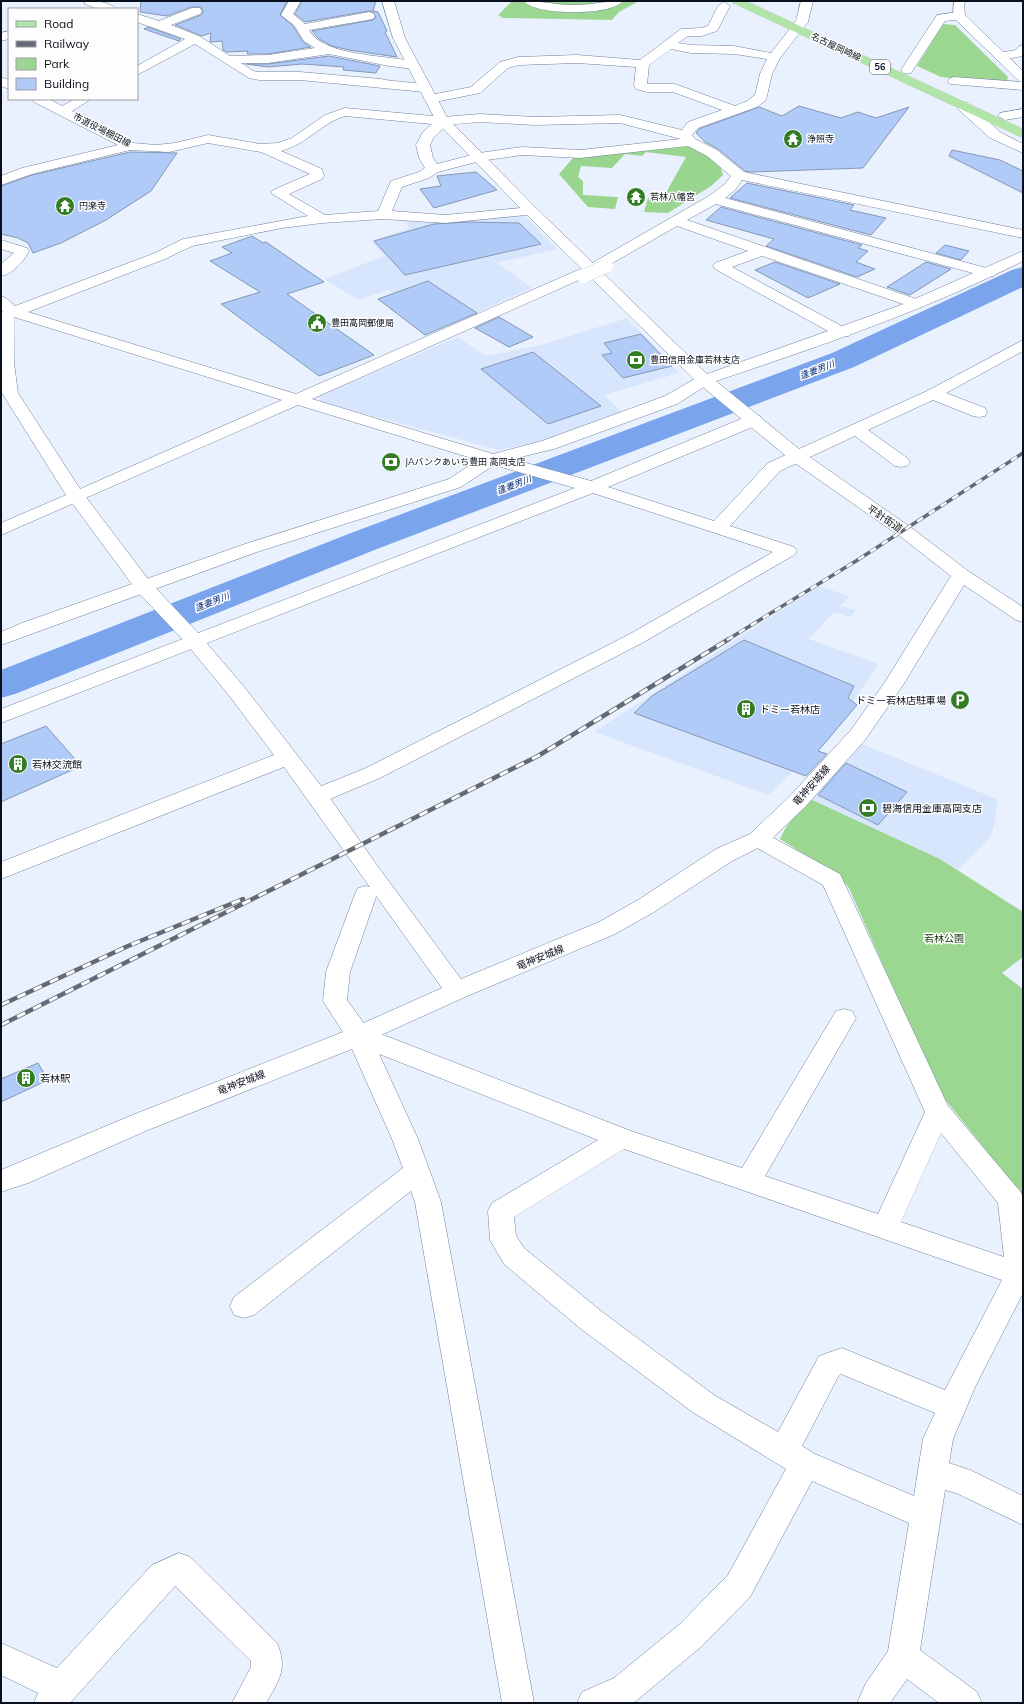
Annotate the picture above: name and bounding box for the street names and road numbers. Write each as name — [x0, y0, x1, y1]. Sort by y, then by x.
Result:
street label: 名古屋岡崎線 — [809, 30, 864, 63]
road number: 56 — [870, 60, 890, 74]
street label: 市道役場棚田線 — [72, 110, 134, 149]
street label: 平針街道 — [865, 502, 905, 535]
street label: 竜神安城線 — [790, 762, 833, 808]
street label: 竜神安城線 — [515, 942, 566, 973]
street label: 竜神安城線 — [216, 1067, 267, 1097]

